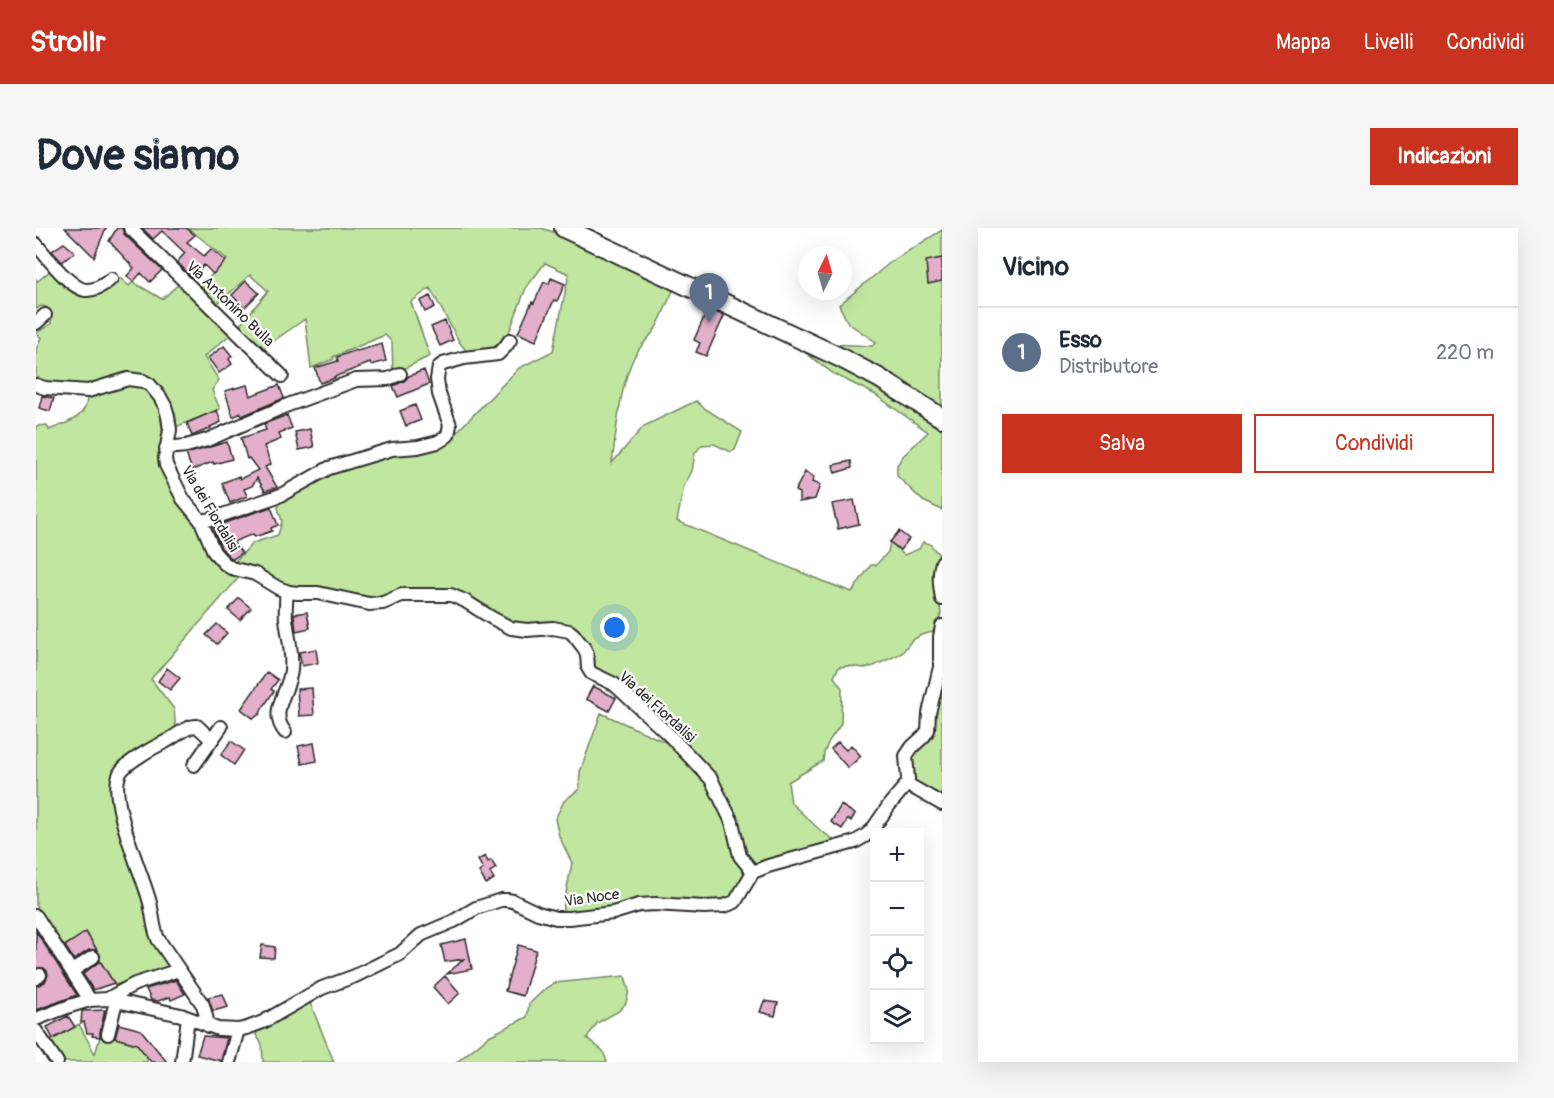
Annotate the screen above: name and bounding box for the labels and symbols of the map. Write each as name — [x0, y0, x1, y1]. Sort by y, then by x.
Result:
north arrow — [798, 246, 852, 300]
street label: Via Antonino Bulla — [182, 257, 278, 351]
pin: 1 — [690, 274, 728, 323]
street label: Via dei Fiordalisi — [177, 462, 243, 556]
your location — [600, 613, 629, 642]
street label: Via dei Fiordalisi — [614, 667, 700, 747]
street label: Via Noce — [563, 885, 621, 911]

